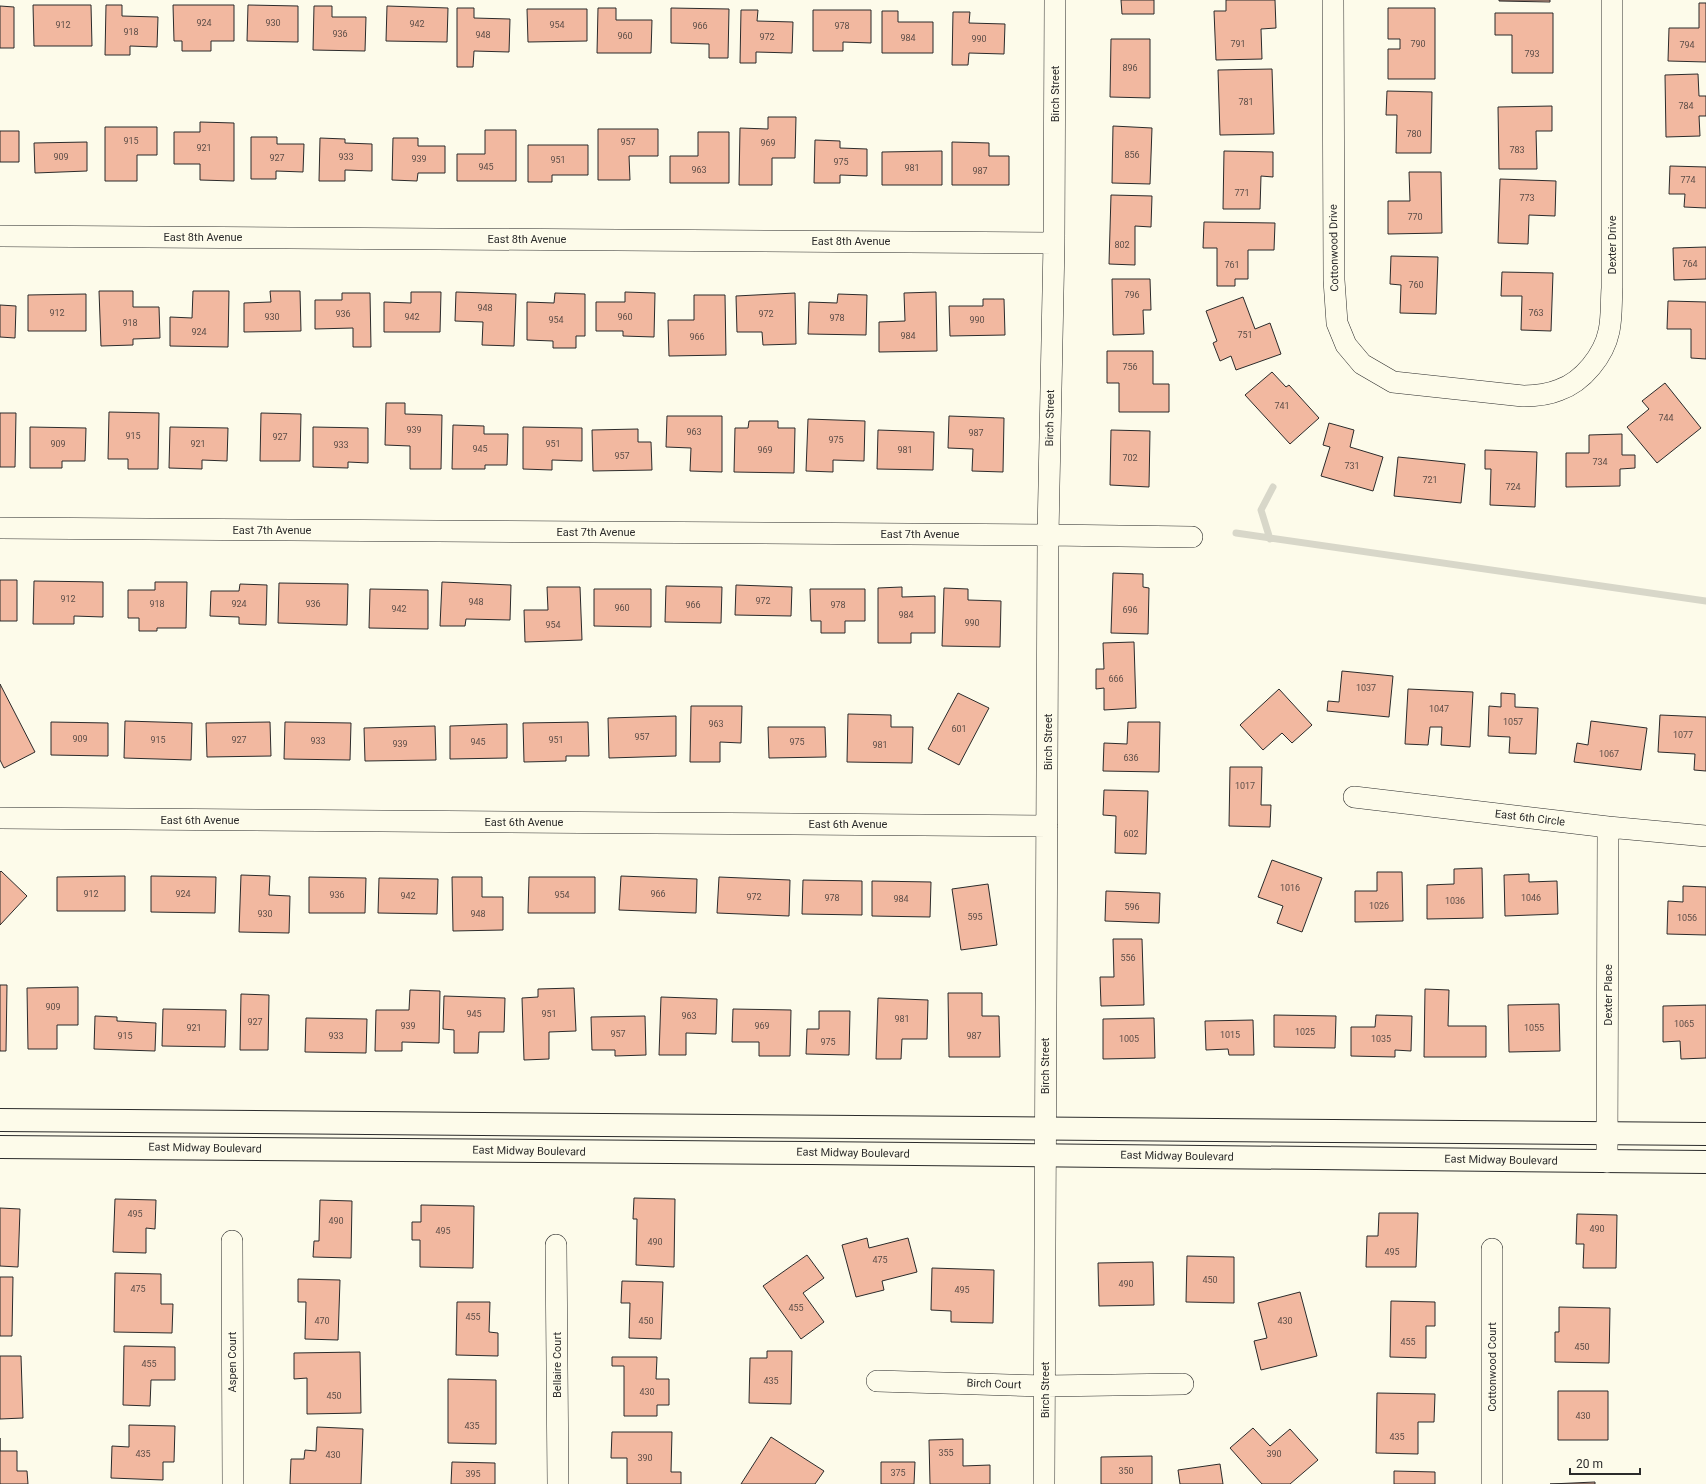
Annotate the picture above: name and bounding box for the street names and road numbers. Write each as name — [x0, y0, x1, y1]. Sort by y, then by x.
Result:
street label: Birch Street — [1049, 65, 1062, 122]
street label: Cottonwood Drive — [1327, 204, 1341, 292]
street label: Dexter Drive — [1606, 215, 1619, 275]
street label: East 8th Avenue — [164, 231, 243, 244]
street label: East 8th Avenue — [488, 233, 567, 246]
street label: East 8th Avenue — [812, 235, 891, 248]
street label: Birch Street — [1043, 389, 1057, 446]
street label: East 7th Avenue — [233, 524, 312, 537]
street label: East 7th Avenue — [557, 526, 636, 539]
street label: East 7th Avenue — [881, 528, 960, 541]
street label: Birch Street — [1042, 713, 1055, 770]
street label: East 6th Circle — [1494, 807, 1566, 829]
street label: East 6th Avenue — [161, 814, 240, 827]
street label: East 6th Avenue — [485, 816, 564, 829]
street label: East 6th Avenue — [809, 818, 888, 831]
street label: Dexter Place — [1602, 964, 1615, 1026]
street label: Birch Street — [1039, 1037, 1052, 1094]
street label: East Midway Boulevard — [148, 1141, 262, 1155]
street label: East Midway Boulevard — [472, 1144, 586, 1158]
street label: East Midway Boulevard — [796, 1146, 910, 1160]
street label: East Midway Boulevard — [1120, 1149, 1234, 1163]
street label: East Midway Boulevard — [1444, 1153, 1558, 1167]
street label: Cottonwood Court — [1486, 1322, 1499, 1412]
street label: Aspen Court — [226, 1331, 239, 1392]
street label: Bellaire Court — [551, 1332, 564, 1398]
street label: Birch Street — [1039, 1361, 1052, 1418]
street label: Birch Court — [966, 1377, 1022, 1391]

